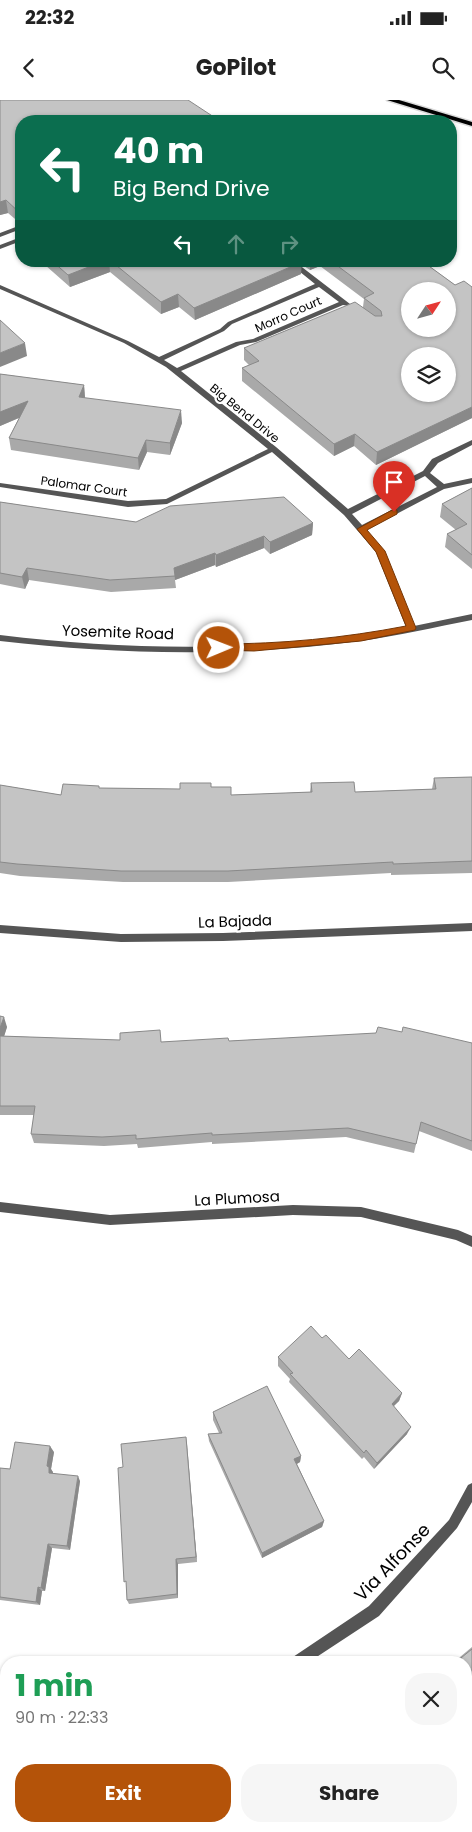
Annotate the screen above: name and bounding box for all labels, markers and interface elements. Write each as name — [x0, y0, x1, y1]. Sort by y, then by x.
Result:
text: 22:32 — [25, 4, 74, 31]
text: GoPilot — [196, 52, 276, 83]
icon: back — [15, 54, 43, 82]
icon: search — [429, 54, 457, 82]
text: 40 m — [113, 126, 204, 175]
icon: left — [30, 135, 95, 200]
text: Big Bend Drive — [113, 173, 270, 204]
icon: left — [169, 230, 197, 258]
icon: ahead — [222, 230, 250, 258]
icon: right — [275, 230, 303, 258]
north arrow — [401, 282, 456, 338]
map controls — [401, 282, 456, 402]
street label: Morro Court — [252, 292, 324, 336]
button: layers — [401, 347, 456, 402]
street label: Big Bend Drive — [206, 379, 284, 447]
pin — [373, 461, 415, 512]
icon: arrive — [380, 468, 408, 496]
street label: Palomar Court — [40, 472, 128, 500]
street label: Yosemite Road — [61, 620, 175, 644]
position arrow — [192, 621, 244, 673]
street label: La Bajada — [198, 909, 272, 933]
street label: La Plumosa — [194, 1185, 280, 1211]
street label: Via Alfonse — [348, 1517, 436, 1607]
text: 1 min — [15, 1664, 93, 1707]
button: close — [405, 1673, 457, 1725]
text: 90 m · 22:33 — [15, 1706, 108, 1729]
button: Exit — [15, 1764, 231, 1822]
button: Share — [241, 1764, 457, 1822]

